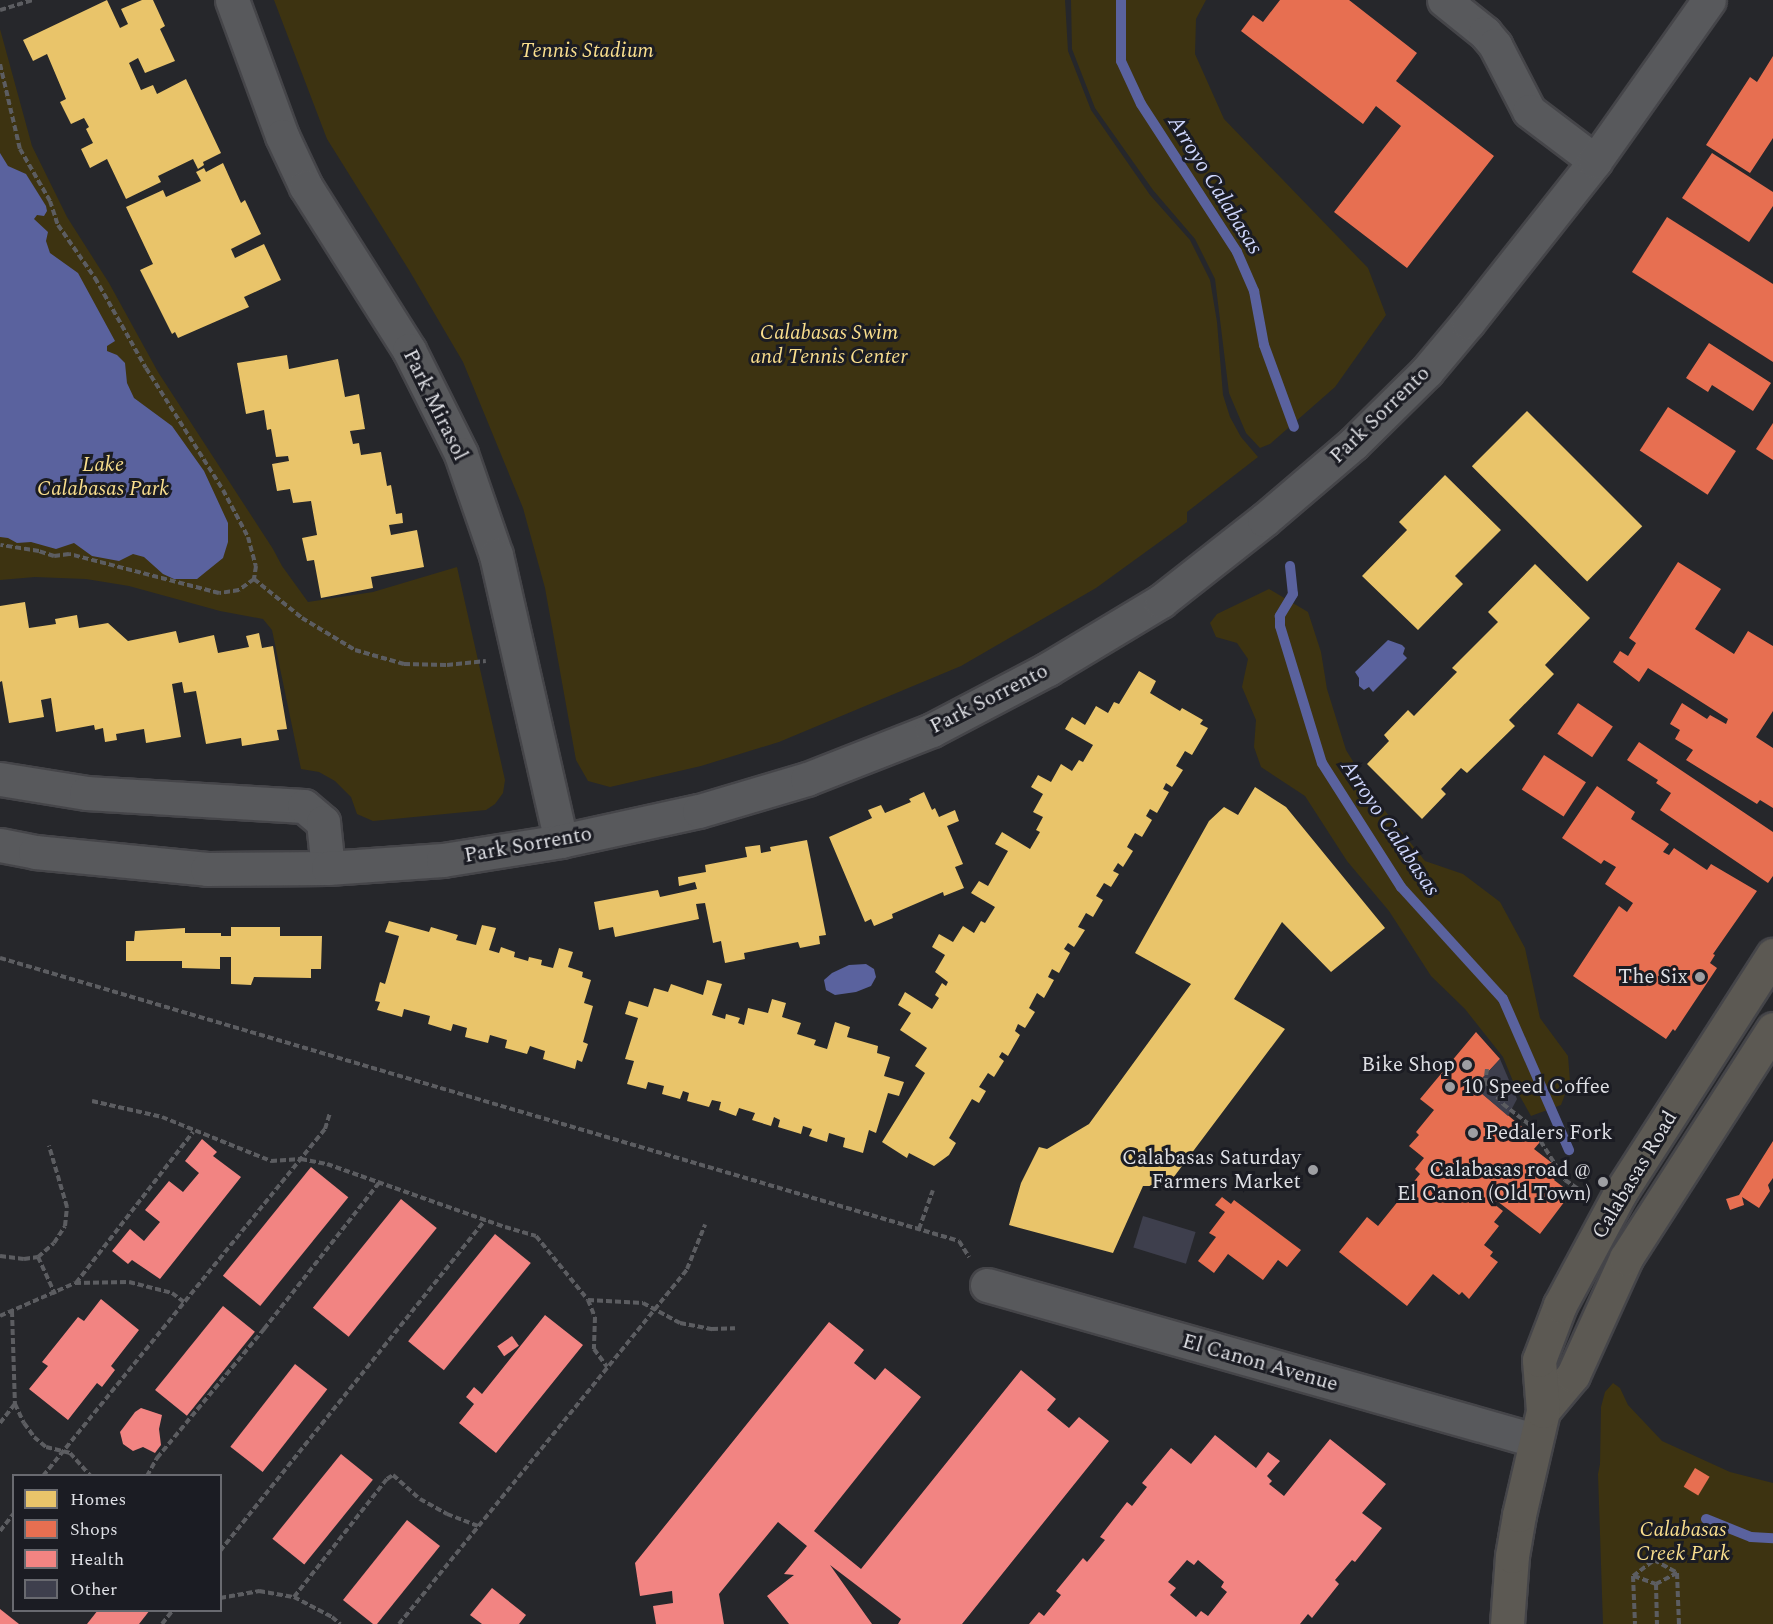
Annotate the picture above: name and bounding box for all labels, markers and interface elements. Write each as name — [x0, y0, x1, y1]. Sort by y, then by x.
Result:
park label: Tennis Stadium — [520, 38, 654, 64]
water label: Arroyo Calabasas — [1162, 111, 1268, 259]
park label: Calabasas Swim and Tennis Center — [750, 320, 908, 370]
street label: Park Mirasol — [397, 345, 473, 465]
street label: Park Sorrento — [1325, 361, 1435, 469]
park label: Lake Calabasas Park — [37, 452, 169, 502]
street label: Park Sorrento — [926, 658, 1052, 740]
water label: Arroyo Calabasas — [1335, 755, 1445, 901]
street label: Park Sorrento — [462, 821, 594, 869]
place label: The Six — [1618, 964, 1688, 990]
marker: The Six — [1693, 970, 1707, 984]
place label: Bike Shop — [1361, 1052, 1455, 1078]
marker: Bike Shop — [1460, 1058, 1474, 1072]
place label: 10 Speed Coffee — [1462, 1074, 1610, 1100]
marker: 10 Speed Coffee — [1443, 1080, 1457, 1094]
street label: Calabasas Road — [1587, 1106, 1683, 1244]
place label: Pedalers Fork — [1485, 1120, 1613, 1146]
marker: Pedalers Fork — [1466, 1126, 1480, 1140]
place label: Calabasas Saturday Farmers Market — [1122, 1145, 1301, 1195]
place label: Calabasas road @ El Canon (Old Town) — [1397, 1157, 1591, 1207]
marker: Calabasas Saturday Farmers Market — [1306, 1163, 1320, 1177]
marker: Calabasas road @ El Canon (Old Town) — [1596, 1175, 1610, 1189]
street label: El Canon Avenue — [1179, 1329, 1341, 1397]
legend — [12, 1474, 222, 1612]
text: Homes — [70, 1486, 126, 1513]
text: Shops — [70, 1516, 118, 1543]
park label: Calabasas Creek Park — [1636, 1517, 1730, 1567]
text: Health — [70, 1546, 124, 1573]
text: Other — [70, 1576, 117, 1603]

